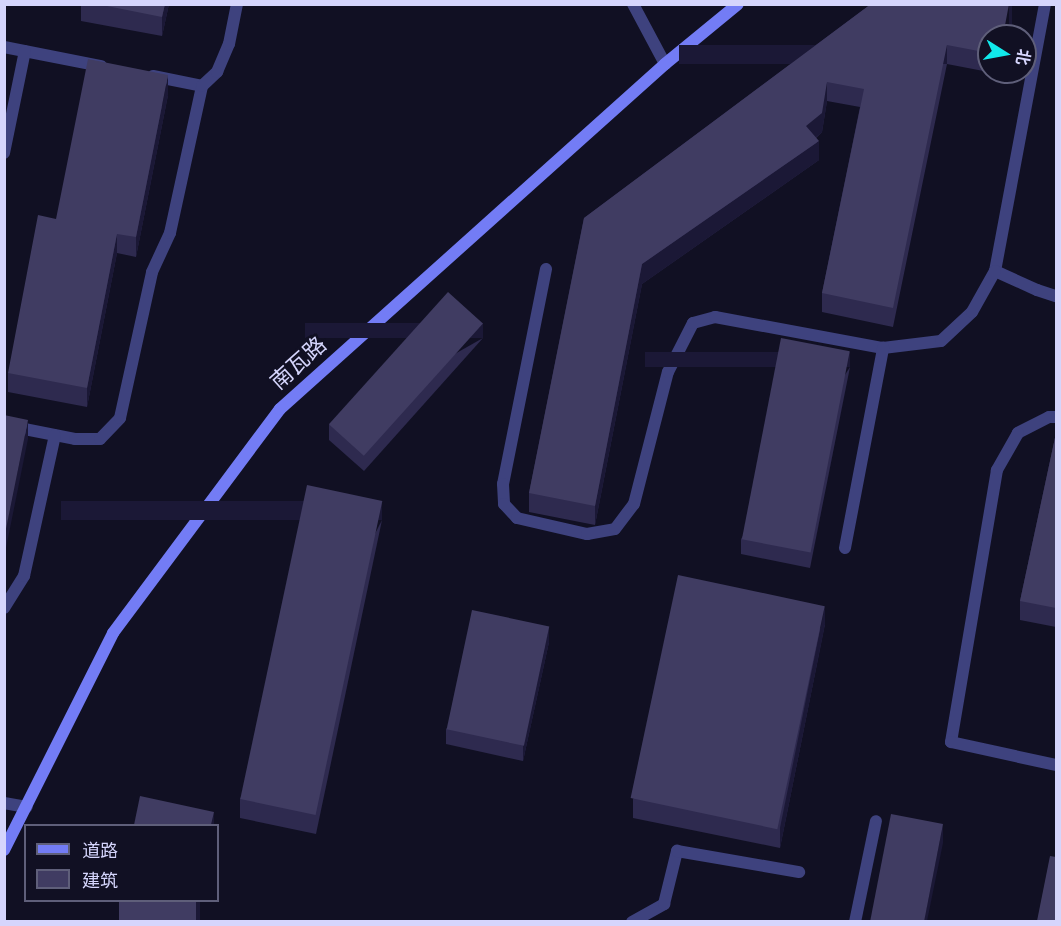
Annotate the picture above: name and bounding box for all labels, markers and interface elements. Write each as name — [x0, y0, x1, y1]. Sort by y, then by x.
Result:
north arrow — [977, 24, 1037, 84]
text: 北 — [1013, 48, 1032, 66]
street label: 南瓦路 — [266, 332, 332, 396]
legend — [24, 824, 219, 902]
text: 道路 — [82, 843, 118, 861]
text: 建筑 — [82, 873, 118, 891]

